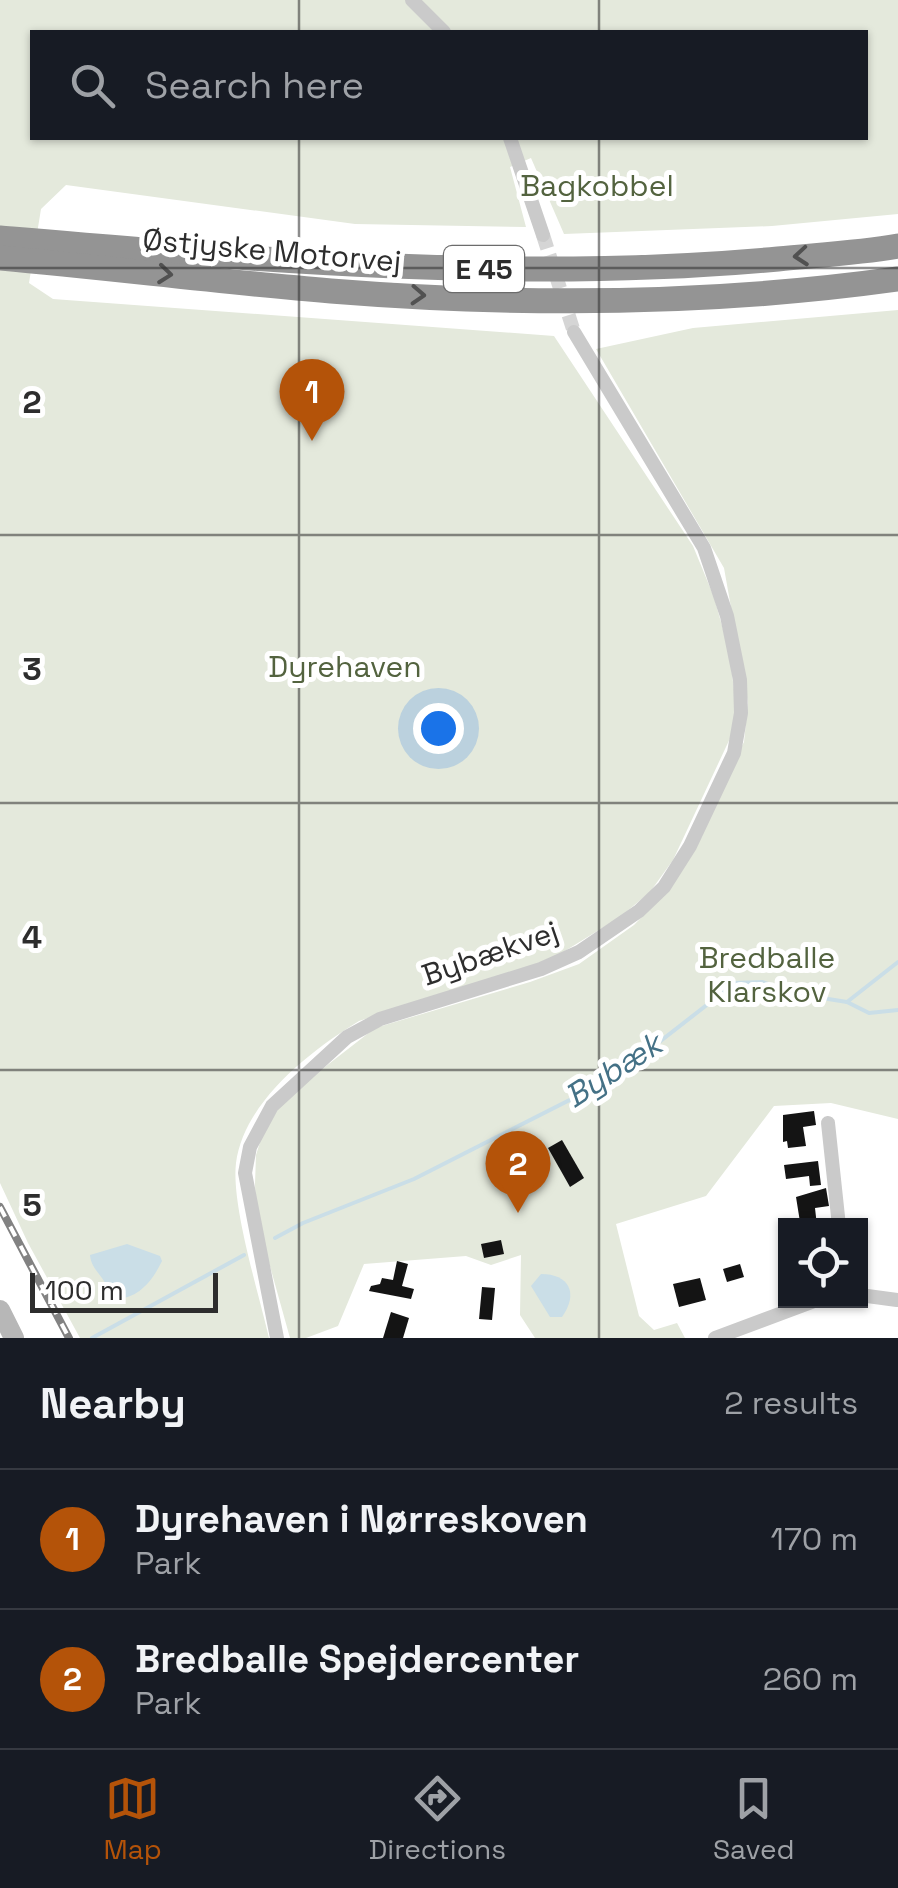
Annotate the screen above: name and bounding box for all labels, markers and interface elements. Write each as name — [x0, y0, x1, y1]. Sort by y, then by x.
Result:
search box — [30, 30, 868, 140]
icon: search — [65, 58, 120, 113]
text: Search here — [145, 61, 364, 109]
park label: Bagkobbel — [520, 166, 674, 205]
street label: Østjyske Motorvej — [141, 219, 403, 281]
one-way arrow — [793, 245, 809, 267]
road number: E 45 — [444, 246, 524, 292]
one-way arrow — [157, 263, 173, 284]
one-way arrow — [411, 284, 427, 305]
pin: 1 — [280, 358, 344, 441]
text: 2 — [22, 382, 42, 422]
park label: Dyrehaven — [268, 647, 422, 686]
text: 3 — [22, 649, 42, 689]
your location — [413, 703, 464, 754]
street label: Bybækvej — [416, 911, 564, 995]
text: 4 — [22, 917, 42, 957]
park label: Bredballe Klarskov — [699, 938, 835, 1011]
water label: Bybæk — [557, 1022, 672, 1116]
pin: 2 — [486, 1130, 550, 1213]
text: 5 — [22, 1185, 42, 1225]
map controls — [778, 1218, 868, 1308]
button: locate — [778, 1218, 868, 1308]
scale bar — [30, 1268, 218, 1312]
text: 100 m — [45, 1272, 124, 1308]
text: Nearby — [40, 1377, 186, 1430]
text: 2 results — [724, 1383, 858, 1423]
text: Dyrehaven i Nørreskoven — [135, 1495, 588, 1543]
text: 1 — [65, 1519, 80, 1559]
text: 170 m — [771, 1519, 858, 1559]
text: Park — [135, 1543, 202, 1583]
text: Bredballe Spejdercenter — [135, 1635, 579, 1683]
text: 2 — [63, 1659, 82, 1699]
text: 260 m — [763, 1659, 858, 1699]
text: Park — [135, 1683, 202, 1723]
tab: Map — [103, 1771, 162, 1867]
tab: Directions — [369, 1771, 506, 1867]
tab: Saved — [713, 1771, 795, 1867]

